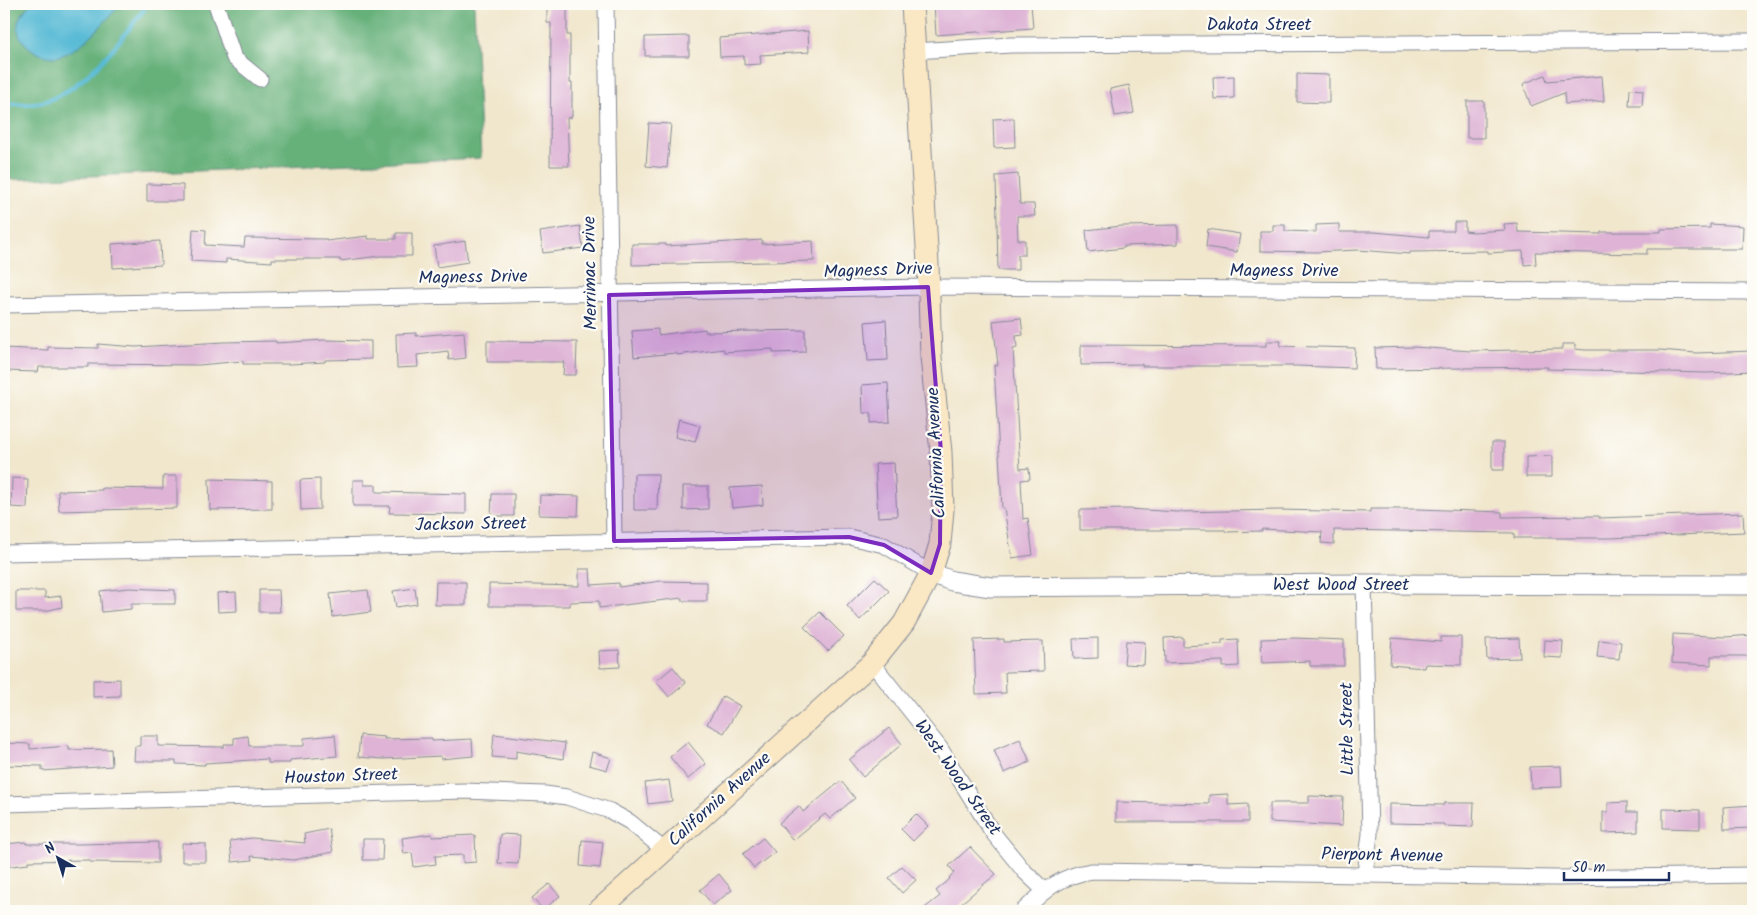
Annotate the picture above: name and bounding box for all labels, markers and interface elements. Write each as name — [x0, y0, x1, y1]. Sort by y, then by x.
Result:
street label: Dakota Street — [1207, 11, 1312, 40]
street label: Merrimac Drive — [576, 216, 606, 330]
street label: Magness Drive — [823, 255, 933, 287]
street label: Magness Drive — [1230, 257, 1339, 286]
street label: Magness Drive — [418, 263, 528, 293]
street label: California Avenue — [919, 387, 955, 519]
street label: Jackson Street — [415, 510, 528, 540]
street label: West Wood Street — [1273, 571, 1410, 600]
street label: Little Street — [1333, 681, 1363, 776]
street label: West Wood Street — [906, 714, 1009, 843]
street label: California Avenue — [661, 745, 779, 855]
street label: Houston Street — [283, 760, 400, 793]
north arrow — [32, 832, 82, 882]
text: N — [40, 837, 61, 860]
street label: Pierpont Avenue — [1321, 840, 1443, 872]
scale bar — [1564, 850, 1670, 882]
text: 50 m — [1572, 856, 1606, 880]

